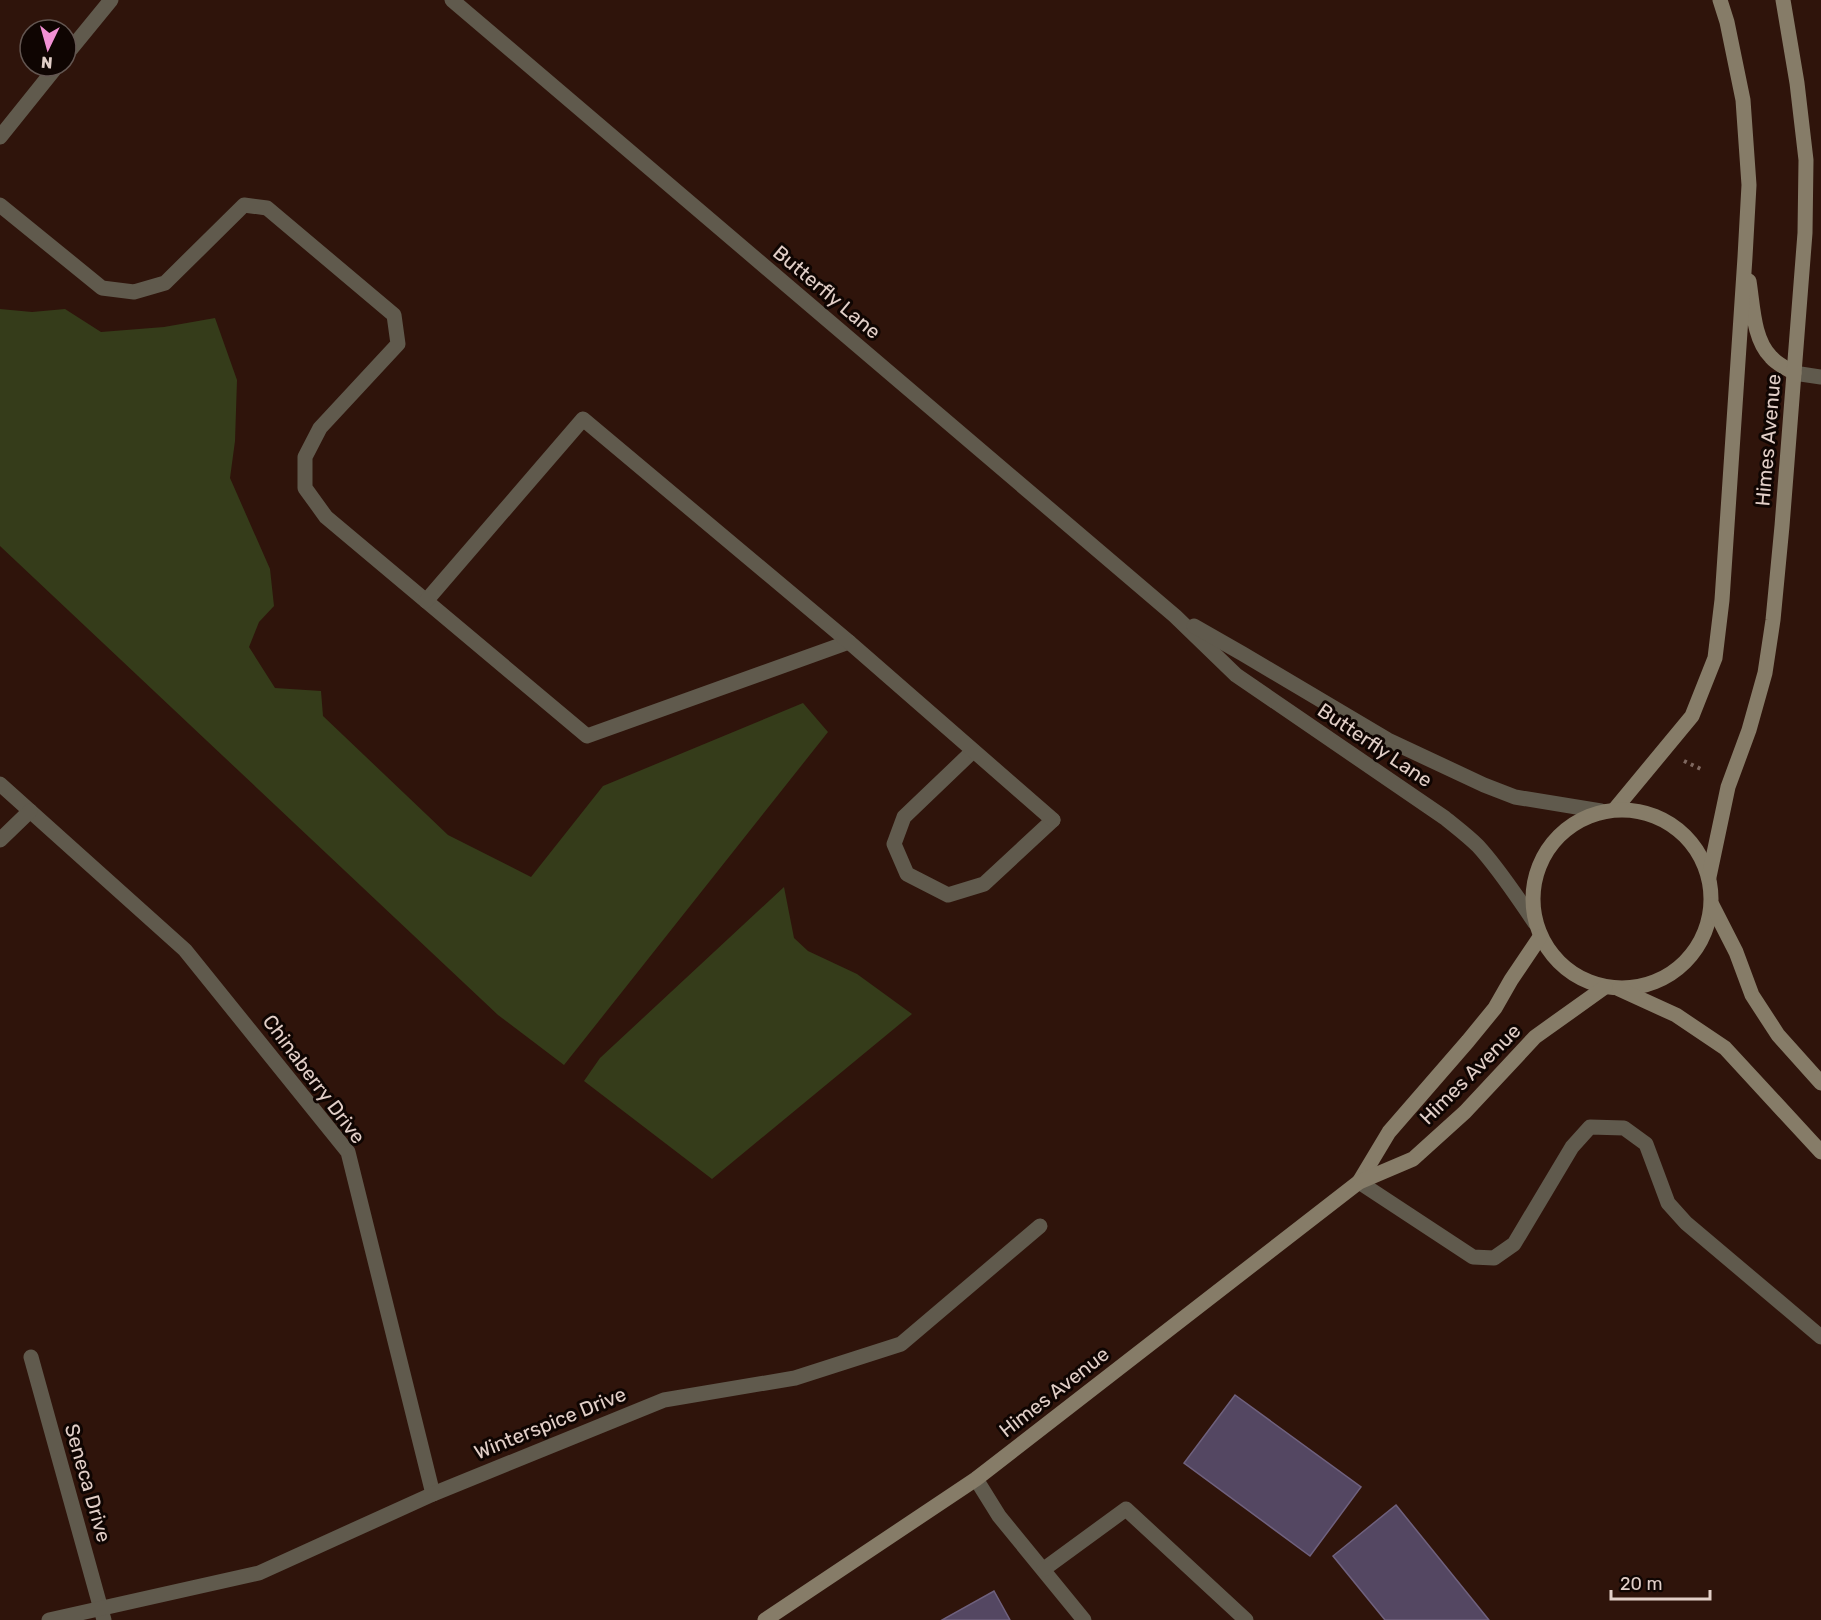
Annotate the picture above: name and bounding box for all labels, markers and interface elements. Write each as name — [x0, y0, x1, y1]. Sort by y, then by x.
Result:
north arrow — [18, 18, 78, 78]
text: N — [40, 52, 53, 72]
street label: Butterfly Lane — [768, 240, 886, 344]
street label: Himes Avenue — [1750, 373, 1786, 507]
street label: Butterfly Lane — [1313, 698, 1437, 792]
street label: Chinaberry Drive — [258, 1010, 370, 1148]
street label: Himes Avenue — [1415, 1019, 1525, 1129]
street label: Himes Avenue — [994, 1342, 1114, 1442]
street label: Winterspice Drive — [471, 1382, 629, 1464]
street label: Seneca Drive — [60, 1421, 116, 1545]
scale bar — [1611, 1563, 1710, 1601]
text: 20 m — [1620, 1573, 1662, 1595]

